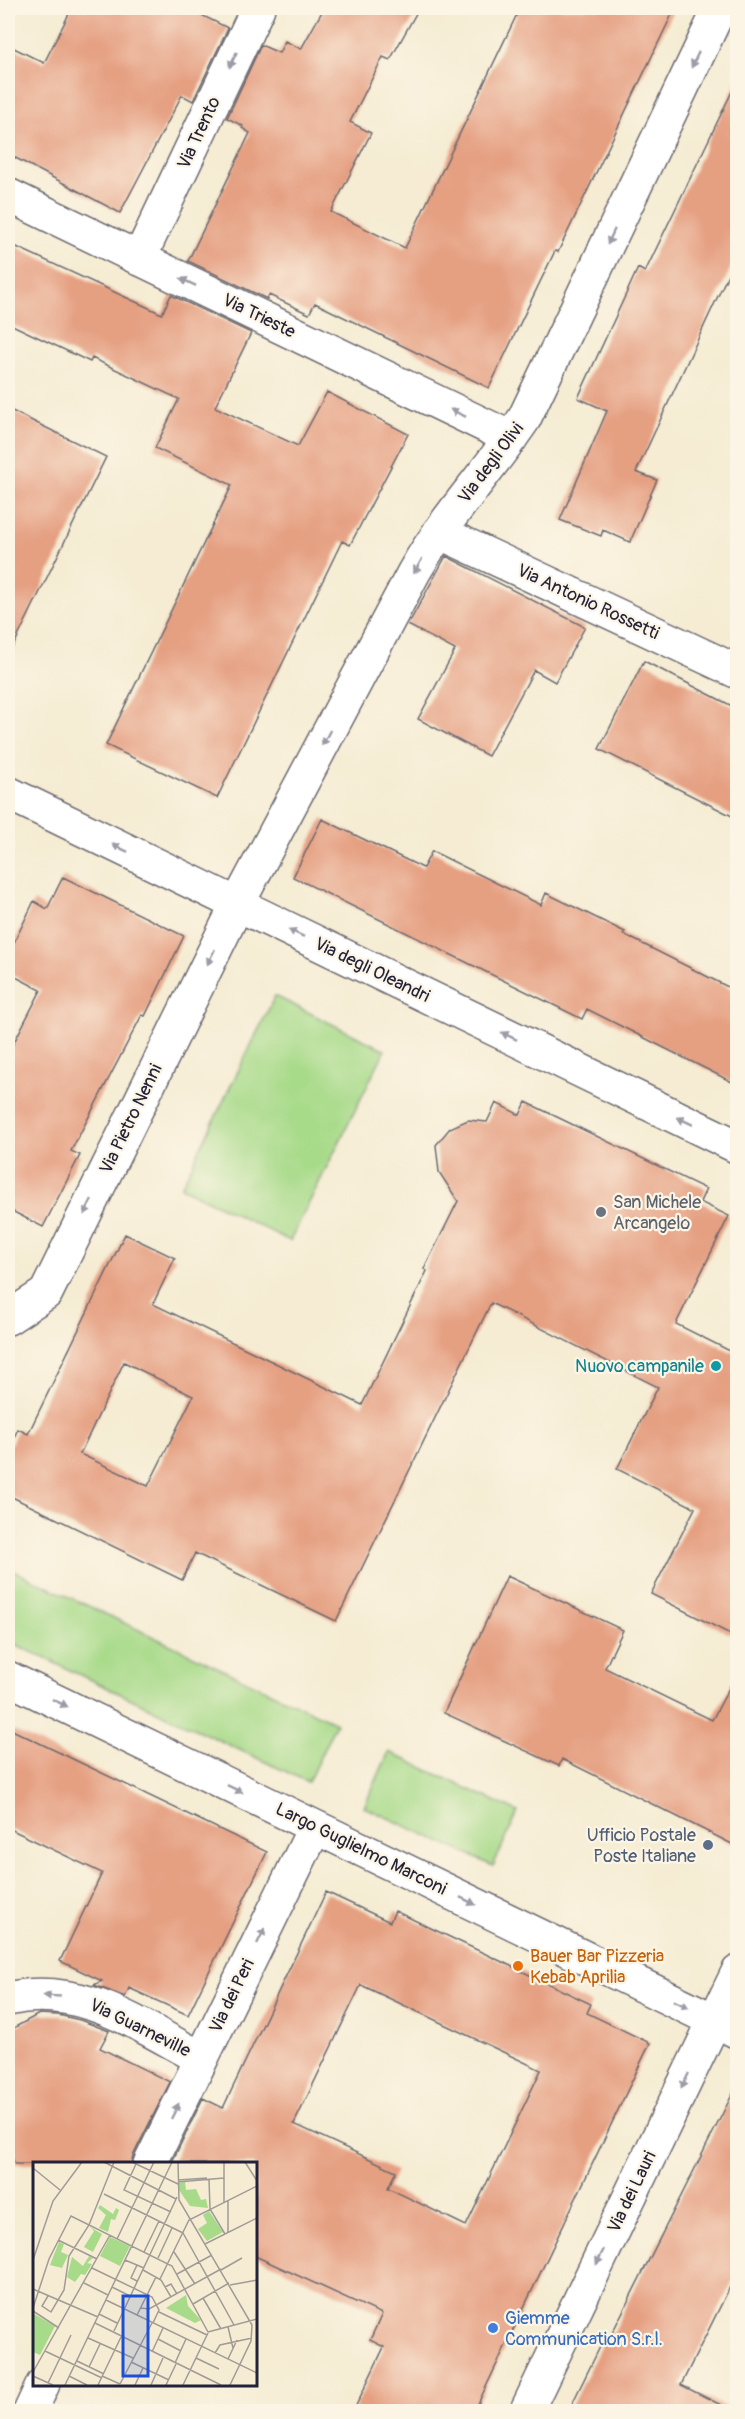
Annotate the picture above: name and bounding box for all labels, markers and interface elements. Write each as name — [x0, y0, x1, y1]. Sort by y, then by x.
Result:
one-way arrow — [229, 52, 238, 69]
one-way arrow — [690, 52, 699, 69]
street label: Via Trento — [172, 93, 226, 173]
one-way arrow — [607, 228, 616, 245]
one-way arrow — [180, 278, 197, 287]
street label: Via Trieste — [219, 288, 299, 344]
one-way arrow — [450, 408, 467, 417]
street label: Via degli Olivi — [453, 418, 529, 508]
one-way arrow — [413, 558, 423, 575]
street label: Via Antonio Rossetti — [513, 559, 663, 645]
one-way arrow — [321, 730, 331, 747]
one-way arrow — [112, 843, 129, 853]
one-way arrow — [287, 929, 304, 938]
street label: Via degli Oleandri — [310, 932, 434, 1008]
one-way arrow — [207, 949, 216, 966]
one-way arrow — [501, 1032, 518, 1041]
street label: Via Pietro Nenni — [94, 1060, 168, 1178]
one-way arrow — [676, 1117, 693, 1126]
place label: San Michele Arcangelo — [613, 1191, 701, 1235]
one-way arrow — [83, 1199, 92, 1216]
marker: San Michele Arcangelo — [594, 1205, 608, 1219]
place label: Nuovo campanile — [575, 1355, 704, 1378]
marker: Nuovo campanile — [709, 1359, 723, 1373]
one-way arrow — [52, 1699, 69, 1708]
one-way arrow — [227, 1784, 244, 1793]
street label: Largo Guglielmo Marconi — [272, 1798, 450, 1900]
place label: Ufficio Postale Poste Italiane — [587, 1824, 696, 1868]
marker: Ufficio Postale Poste Italiane — [701, 1838, 715, 1852]
one-way arrow — [459, 1897, 476, 1906]
one-way arrow — [257, 1928, 266, 1945]
place label: Bauer Bar Pizzeria Kebab Aprilia — [530, 1945, 664, 1989]
street label: Via dei Peri — [204, 1955, 260, 2037]
marker: Bauer Bar Pizzeria Kebab Aprilia — [511, 1959, 525, 1973]
one-way arrow — [42, 1991, 61, 2000]
street label: Via Guarneville — [86, 1994, 195, 2062]
one-way arrow — [672, 2000, 689, 2009]
one-way arrow — [680, 2073, 689, 2090]
one-way arrow — [171, 2103, 180, 2120]
street label: Via dei Lauri — [602, 2147, 662, 2237]
inset map — [33, 2162, 256, 2386]
one-way arrow — [596, 2249, 605, 2266]
place label: Giemme Communication S.r.l. — [505, 2307, 663, 2351]
marker: Giemme Communication S.r.l. — [486, 2321, 500, 2335]

